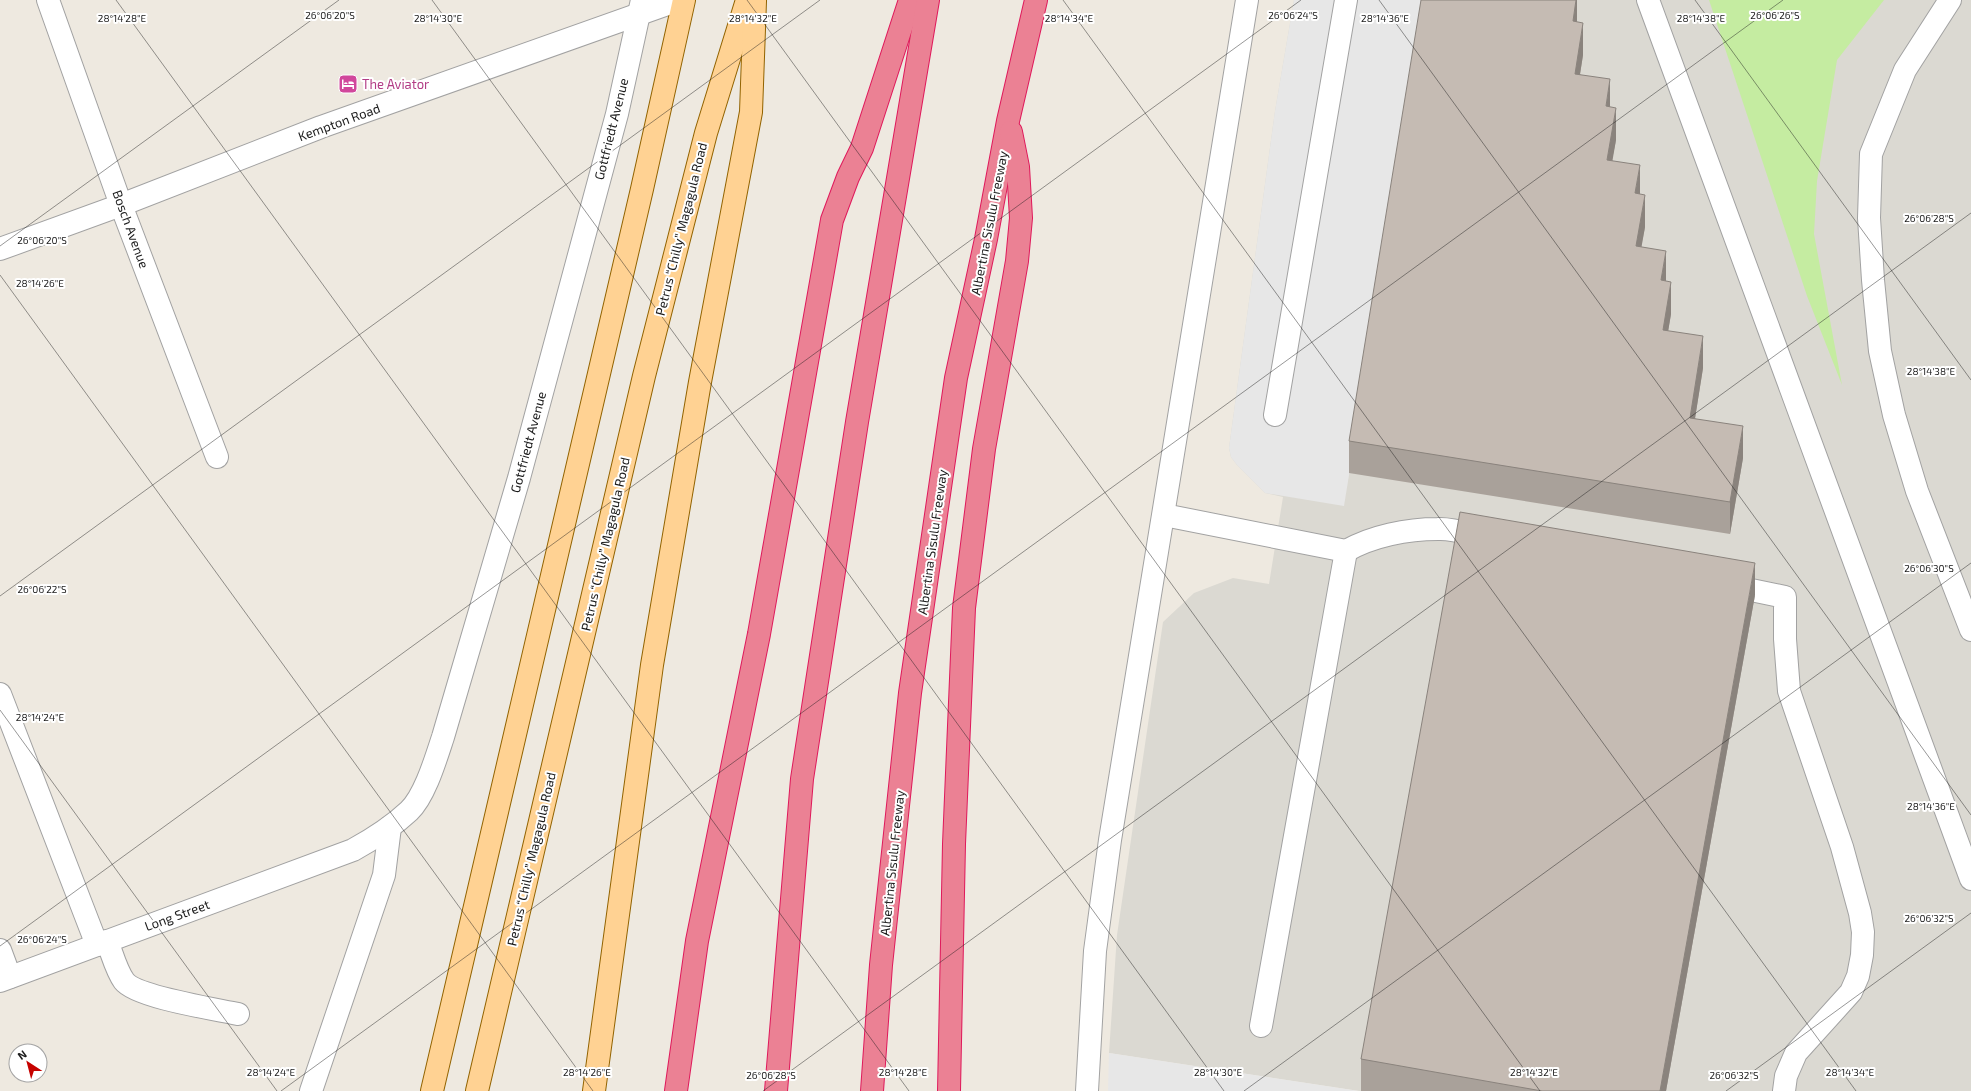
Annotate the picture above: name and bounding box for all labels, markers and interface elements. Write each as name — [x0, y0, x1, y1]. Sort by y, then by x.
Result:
text: 26°06'20"S — [305, 9, 355, 21]
text: 26°06'24"S — [1268, 9, 1318, 21]
text: 26°06'26"S — [1750, 9, 1800, 21]
text: 28°14'28"E — [98, 12, 147, 24]
text: 28°14'30"E — [414, 12, 463, 24]
text: 28°14'32"E — [729, 12, 777, 24]
text: 28°14'34"E — [1045, 12, 1094, 24]
text: 28°14'36"E — [1361, 12, 1409, 24]
text: 28°14'38"E — [1677, 12, 1726, 24]
hotel icon: The Aviator — [337, 73, 359, 95]
place label: The Aviator — [362, 76, 429, 92]
street label: Gottfriedt Avenue — [591, 76, 631, 182]
street label: Kempton Road — [296, 100, 382, 144]
street label: Petrus “Chilly” Magagula Road — [652, 141, 710, 317]
street label: Albertina Sisulu Freeway — [967, 149, 1011, 296]
street label: Bosch Avenue — [109, 188, 153, 270]
text: 26°06'28"S — [1904, 212, 1954, 224]
text: 26°06'20"S — [17, 234, 67, 246]
text: 28°14'26"E — [16, 277, 64, 289]
text: 28°14'38"E — [1907, 365, 1956, 377]
street label: Gottfriedt Avenue — [507, 390, 549, 494]
street label: Petrus “Chilly” Magagula Road — [577, 456, 633, 632]
street label: Albertina Sisulu Freeway — [914, 468, 950, 616]
text: 26°06'30"S — [1904, 562, 1954, 574]
text: 26°06'22"S — [17, 583, 67, 595]
text: 28°14'24"E — [16, 711, 65, 723]
street label: Petrus “Chilly” Magagula Road — [503, 771, 559, 947]
street label: Albertina Sisulu Freeway — [876, 789, 908, 937]
text: 28°14'36"E — [1907, 800, 1955, 812]
street label: Long Street — [142, 896, 212, 934]
text: 26°06'32"S — [1904, 912, 1954, 924]
text: 26°06'24"S — [17, 933, 67, 945]
north arrow — [8, 1043, 48, 1083]
text: N — [15, 1047, 29, 1062]
text: 28°14'24"E — [247, 1066, 296, 1078]
text: 28°14'26"E — [563, 1066, 611, 1078]
text: 28°14'28"E — [879, 1066, 928, 1078]
text: 28°14'30"E — [1194, 1066, 1243, 1078]
text: 28°14'32"E — [1510, 1066, 1558, 1078]
text: 28°14'34"E — [1826, 1066, 1875, 1078]
text: 26°06'28"S — [746, 1069, 796, 1081]
text: 26°06'32"S — [1709, 1069, 1759, 1081]

